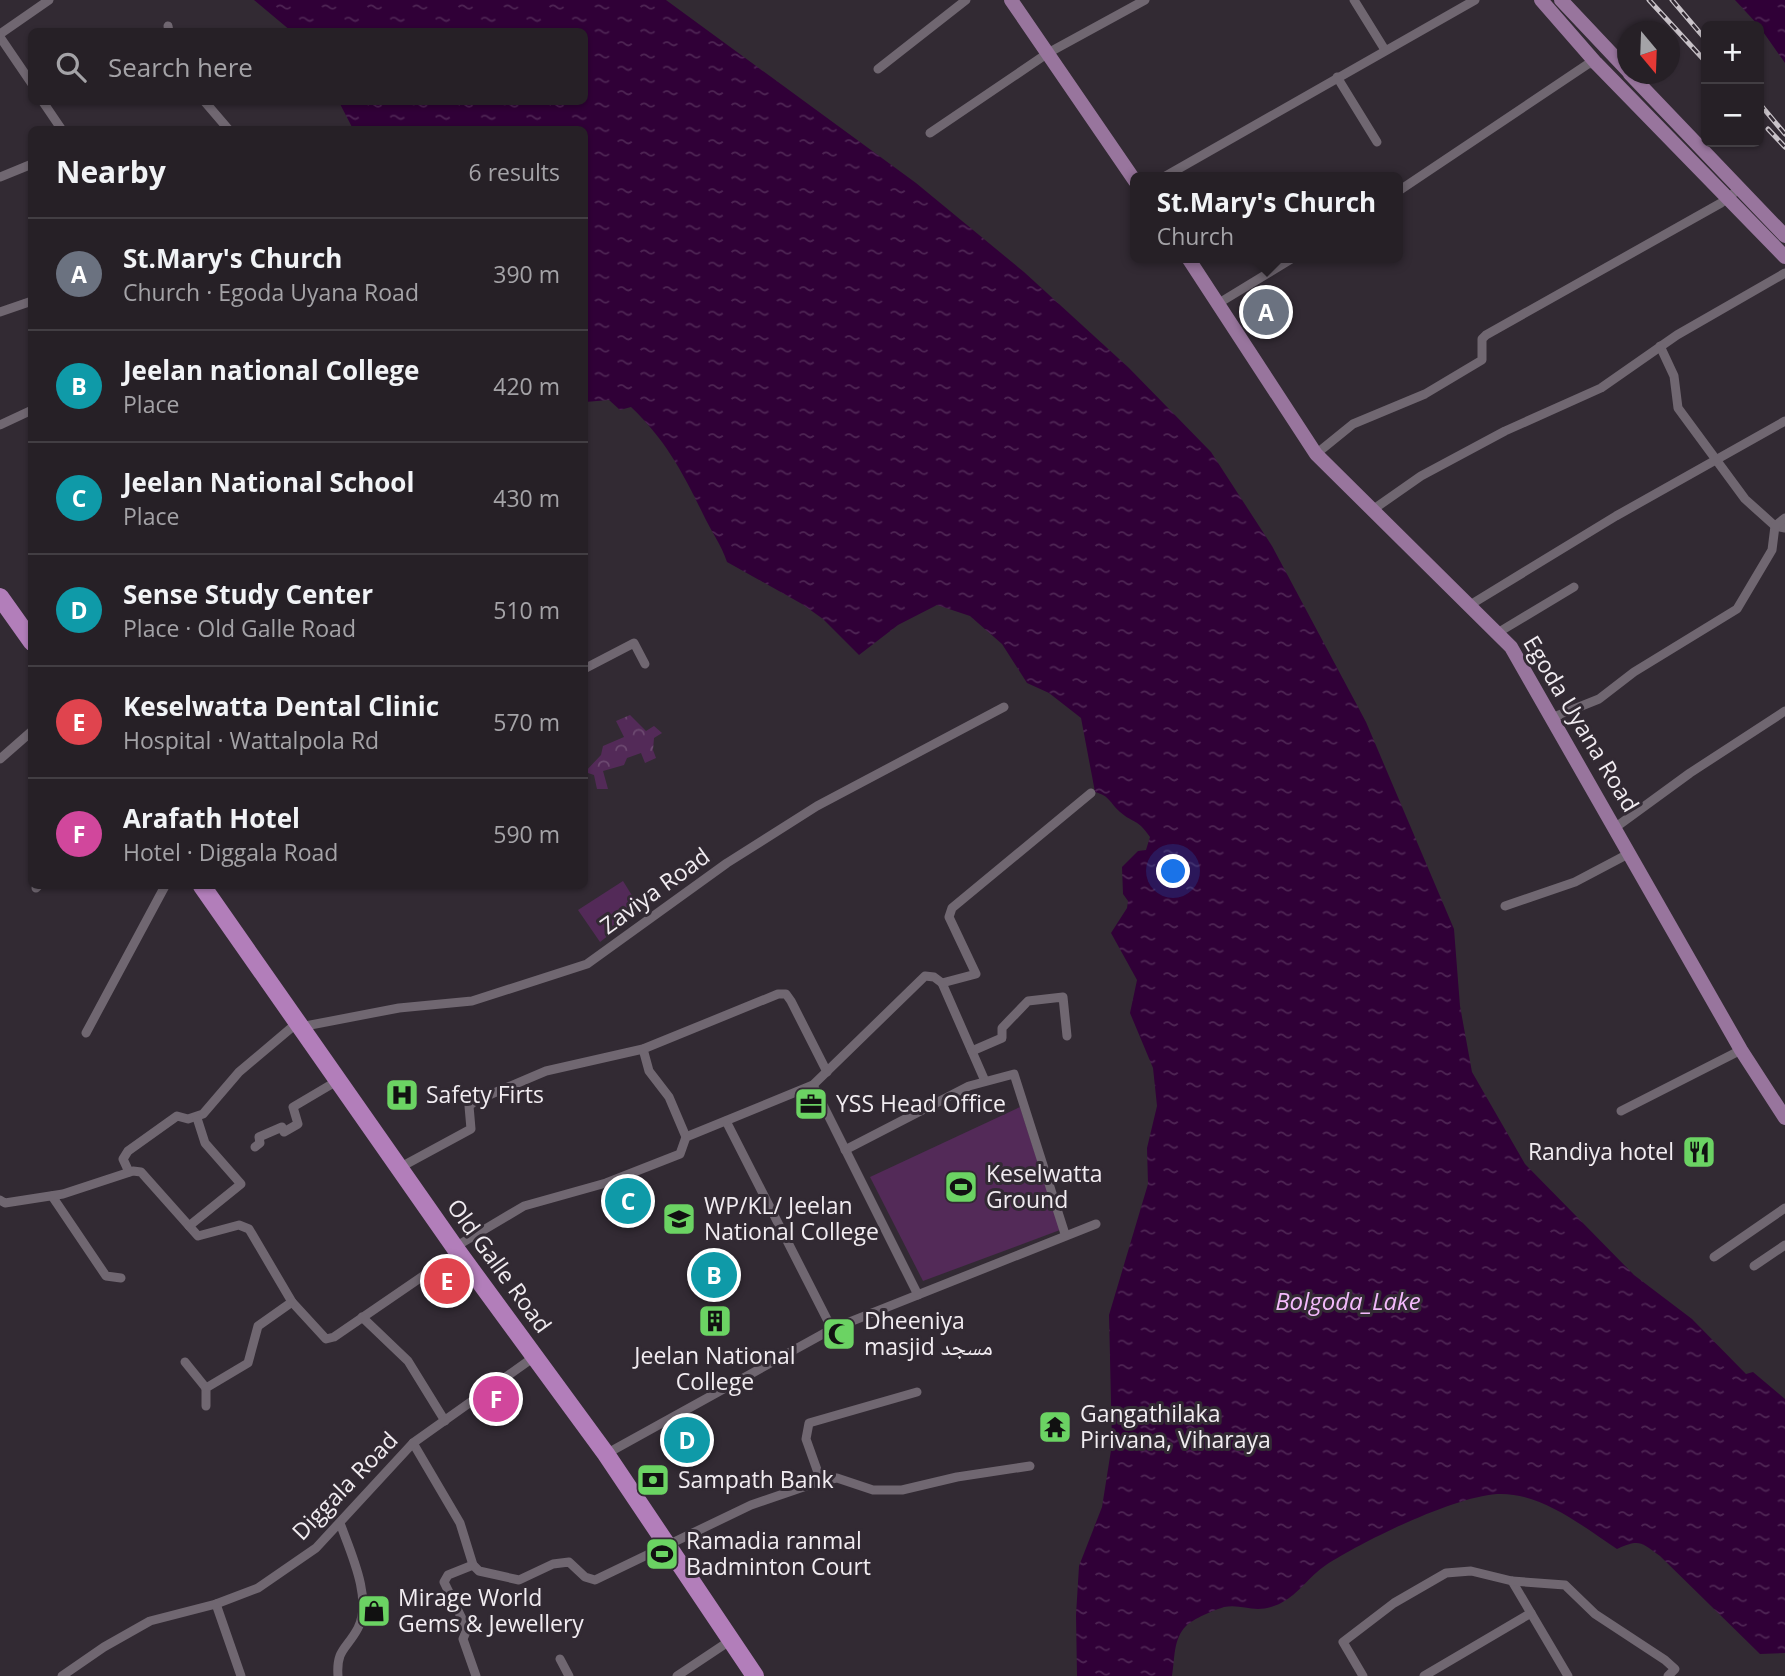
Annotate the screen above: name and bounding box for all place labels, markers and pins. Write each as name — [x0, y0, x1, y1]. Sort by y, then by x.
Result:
pin: A — [1243, 286, 1289, 338]
hospital icon: Safety Firts — [383, 1076, 421, 1114]
place label: Safety Firts — [426, 1078, 544, 1110]
office icon: YSS Head Office — [792, 1085, 830, 1123]
place label: YSS Head Office — [836, 1087, 1006, 1119]
restaurant icon: Randiya hotel — [1680, 1133, 1718, 1171]
place label: Randiya hotel — [1528, 1135, 1674, 1167]
place label: Keselwatta Ground — [986, 1157, 1102, 1215]
sports icon: Keselwatta Ground — [942, 1168, 980, 1206]
pin: C — [605, 1175, 651, 1227]
place label: WP/KL/ Jeelan National College — [704, 1189, 879, 1247]
school or university icon: WP/KL/ Jeelan National College — [660, 1200, 698, 1238]
pin: B — [691, 1249, 737, 1301]
pin: E — [424, 1255, 470, 1307]
building icon: Jeelan National College — [696, 1302, 734, 1340]
place label: Dheeniya masjid مسجد — [864, 1304, 993, 1362]
mosque icon: Dheeniya masjid مسجد — [820, 1315, 858, 1353]
place label: Jeelan National College — [632, 1339, 796, 1397]
pin: F — [473, 1373, 519, 1425]
place label: Gangathilaka Pirivana, Viharaya — [1080, 1397, 1271, 1455]
temple icon: Gangathilaka Pirivana, Viharaya — [1036, 1408, 1074, 1446]
pin: D — [664, 1414, 710, 1466]
bank icon: Sampath Bank — [634, 1461, 672, 1499]
place label: Sampath Bank — [678, 1463, 834, 1495]
place label: Ramadia ranmal Badminton Court — [686, 1524, 871, 1582]
sports icon: Ramadia ranmal Badminton Court — [643, 1535, 681, 1573]
place label: Mirage World Gems & Jewellery — [398, 1581, 584, 1639]
shop icon: Mirage World Gems & Jewellery — [355, 1592, 393, 1630]

